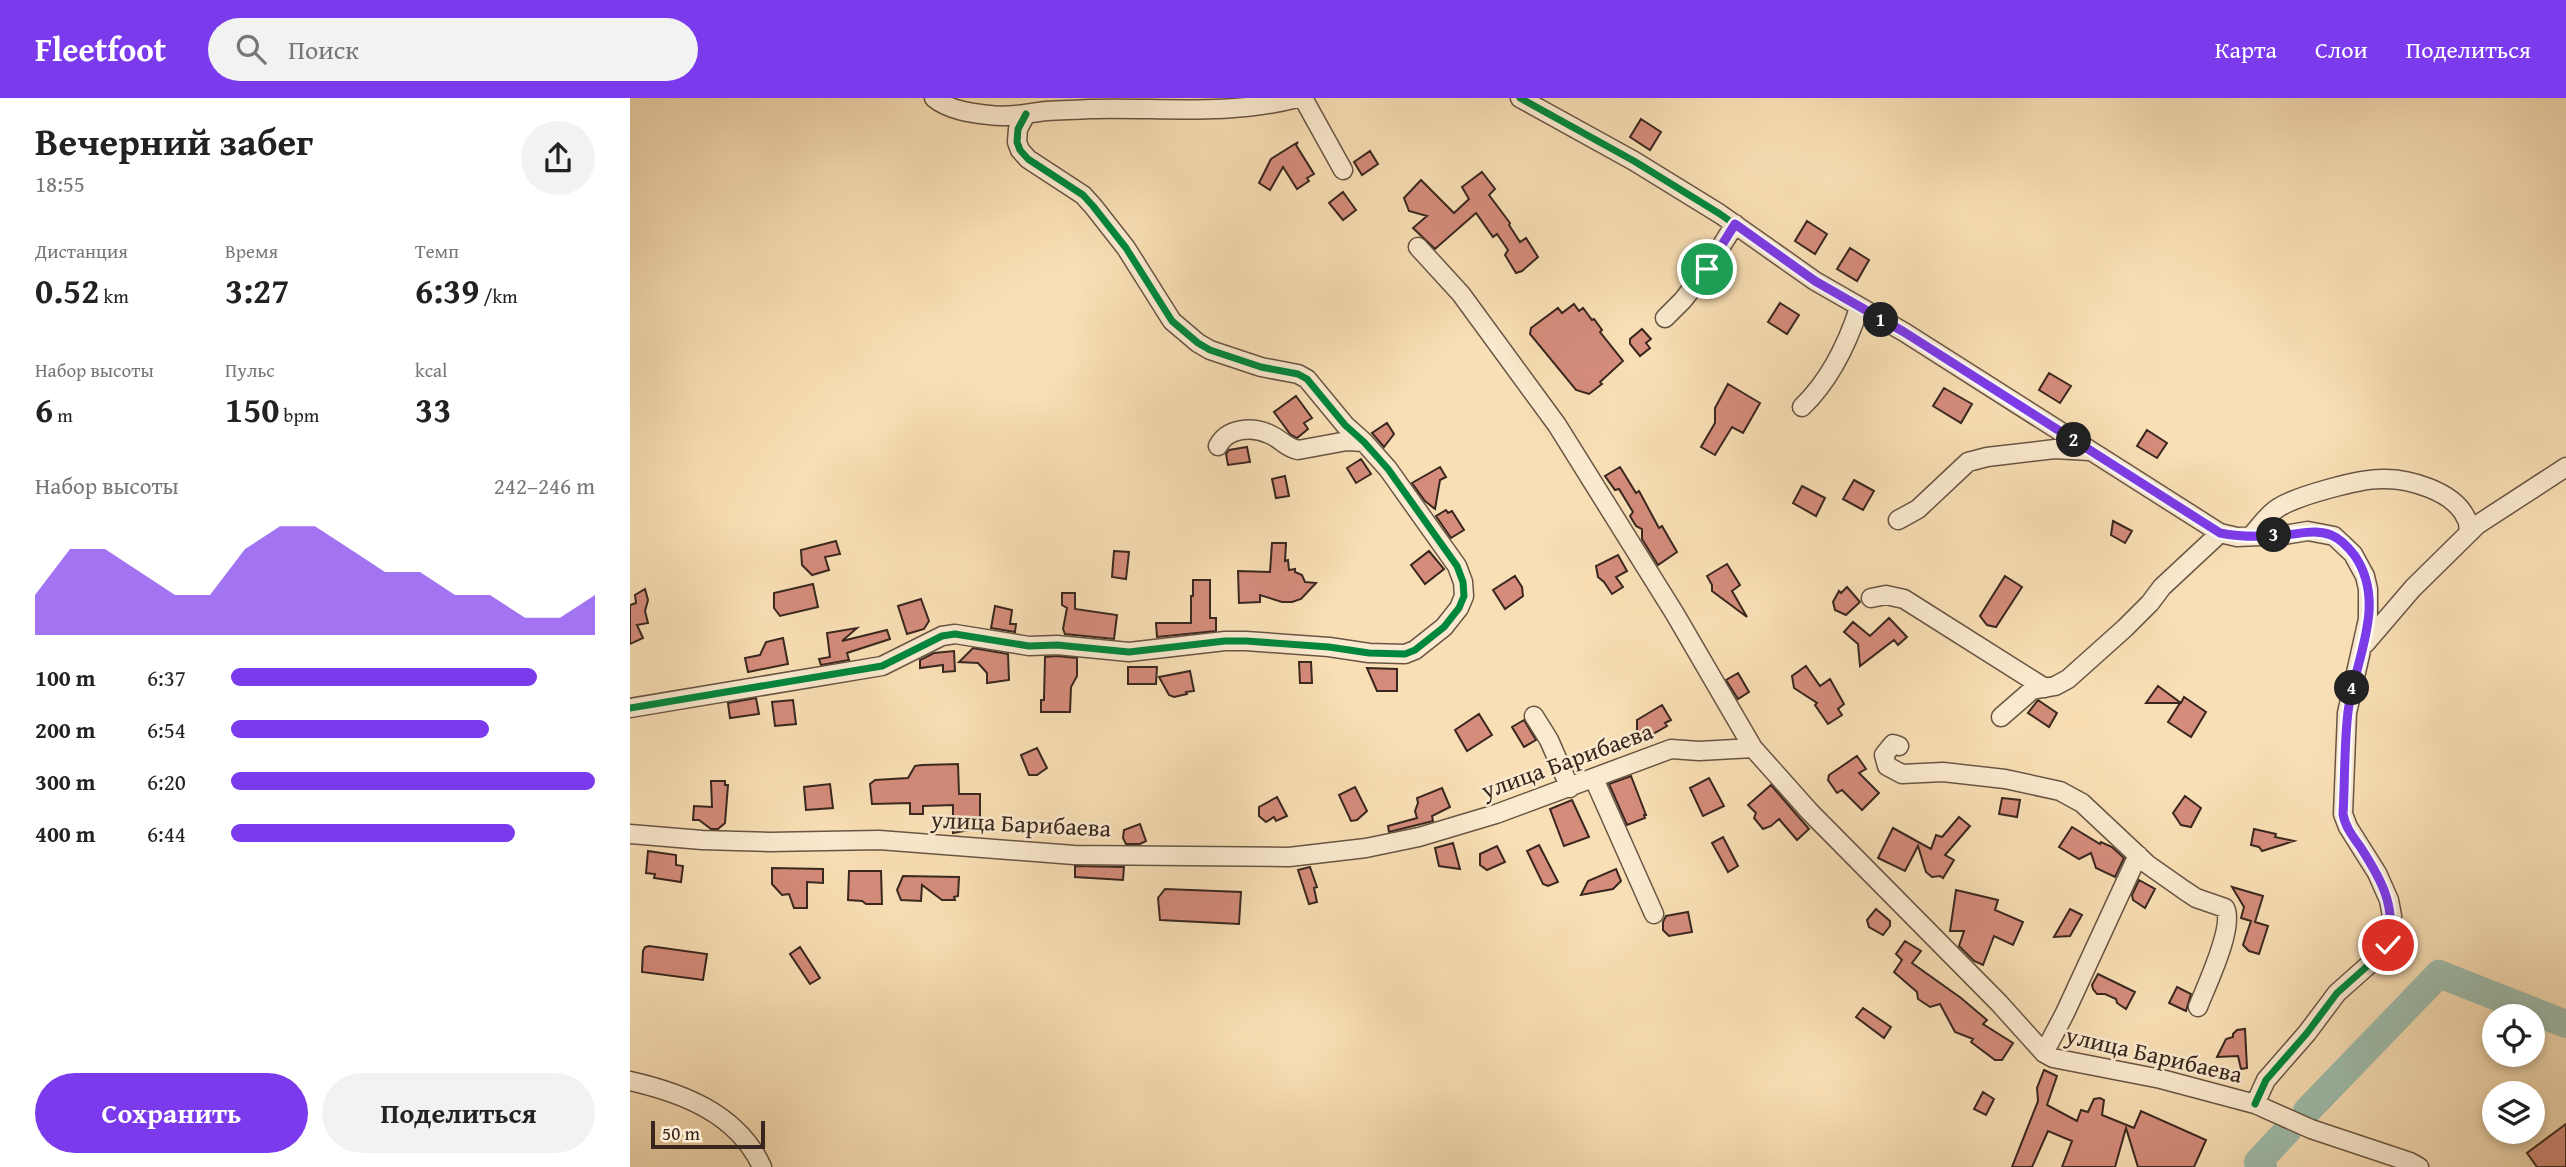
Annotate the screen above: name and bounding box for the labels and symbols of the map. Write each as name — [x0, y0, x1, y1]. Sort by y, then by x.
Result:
pin — [1677, 239, 1737, 299]
pin: 1 — [1864, 302, 1898, 338]
pin: 2 — [2056, 422, 2092, 458]
pin: 3 — [2256, 518, 2292, 552]
pin: 4 — [2334, 670, 2370, 706]
street label: улица Барибаева — [1475, 713, 1658, 808]
street label: улица Барибаева — [929, 801, 1113, 846]
pin — [2358, 915, 2418, 975]
street label: улица Барибаева — [2061, 1017, 2247, 1092]
scale bar — [651, 1118, 765, 1150]

